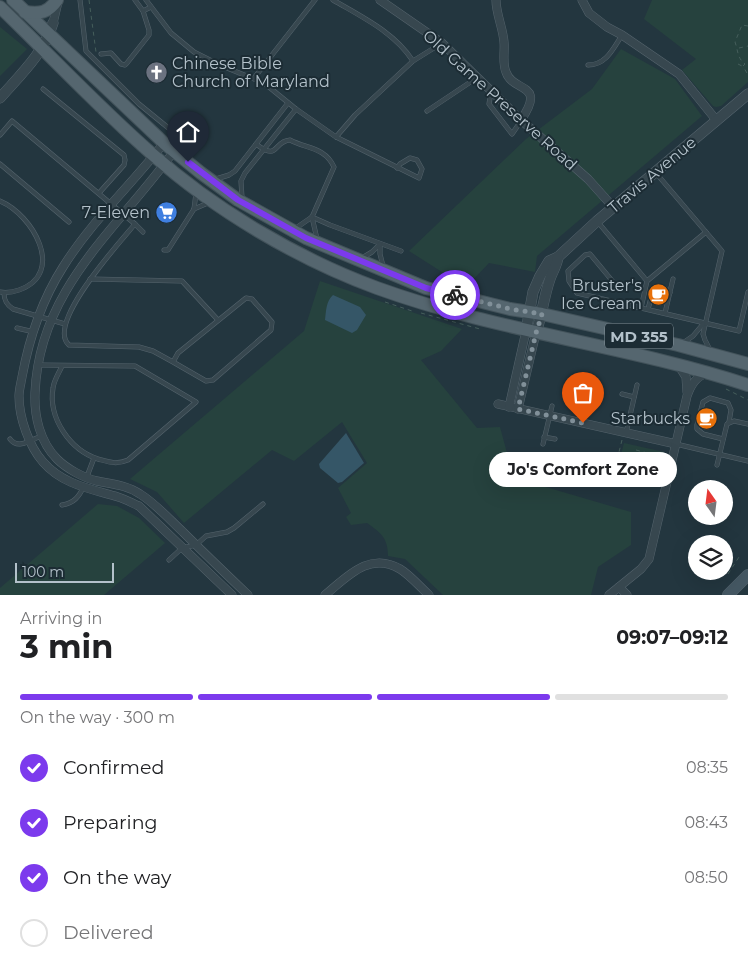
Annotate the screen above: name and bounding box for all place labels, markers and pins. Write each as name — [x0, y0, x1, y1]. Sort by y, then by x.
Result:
place label: Chinese Bible Church of Maryland — [172, 54, 330, 91]
church icon: Chinese Bible Church of Maryland — [144, 60, 168, 84]
pin — [167, 111, 209, 162]
supermarket icon: 7-Eleven — [154, 200, 178, 224]
place label: 7-Eleven — [82, 203, 150, 222]
place label: Bruster's Ice Cream — [561, 276, 642, 313]
cafe icon: Bruster's Ice Cream — [646, 282, 670, 306]
pin — [562, 372, 604, 423]
cafe icon: Starbucks — [694, 406, 718, 430]
place label: Starbucks — [611, 409, 690, 428]
callout: Jo's Comfort Zone — [489, 453, 677, 488]

